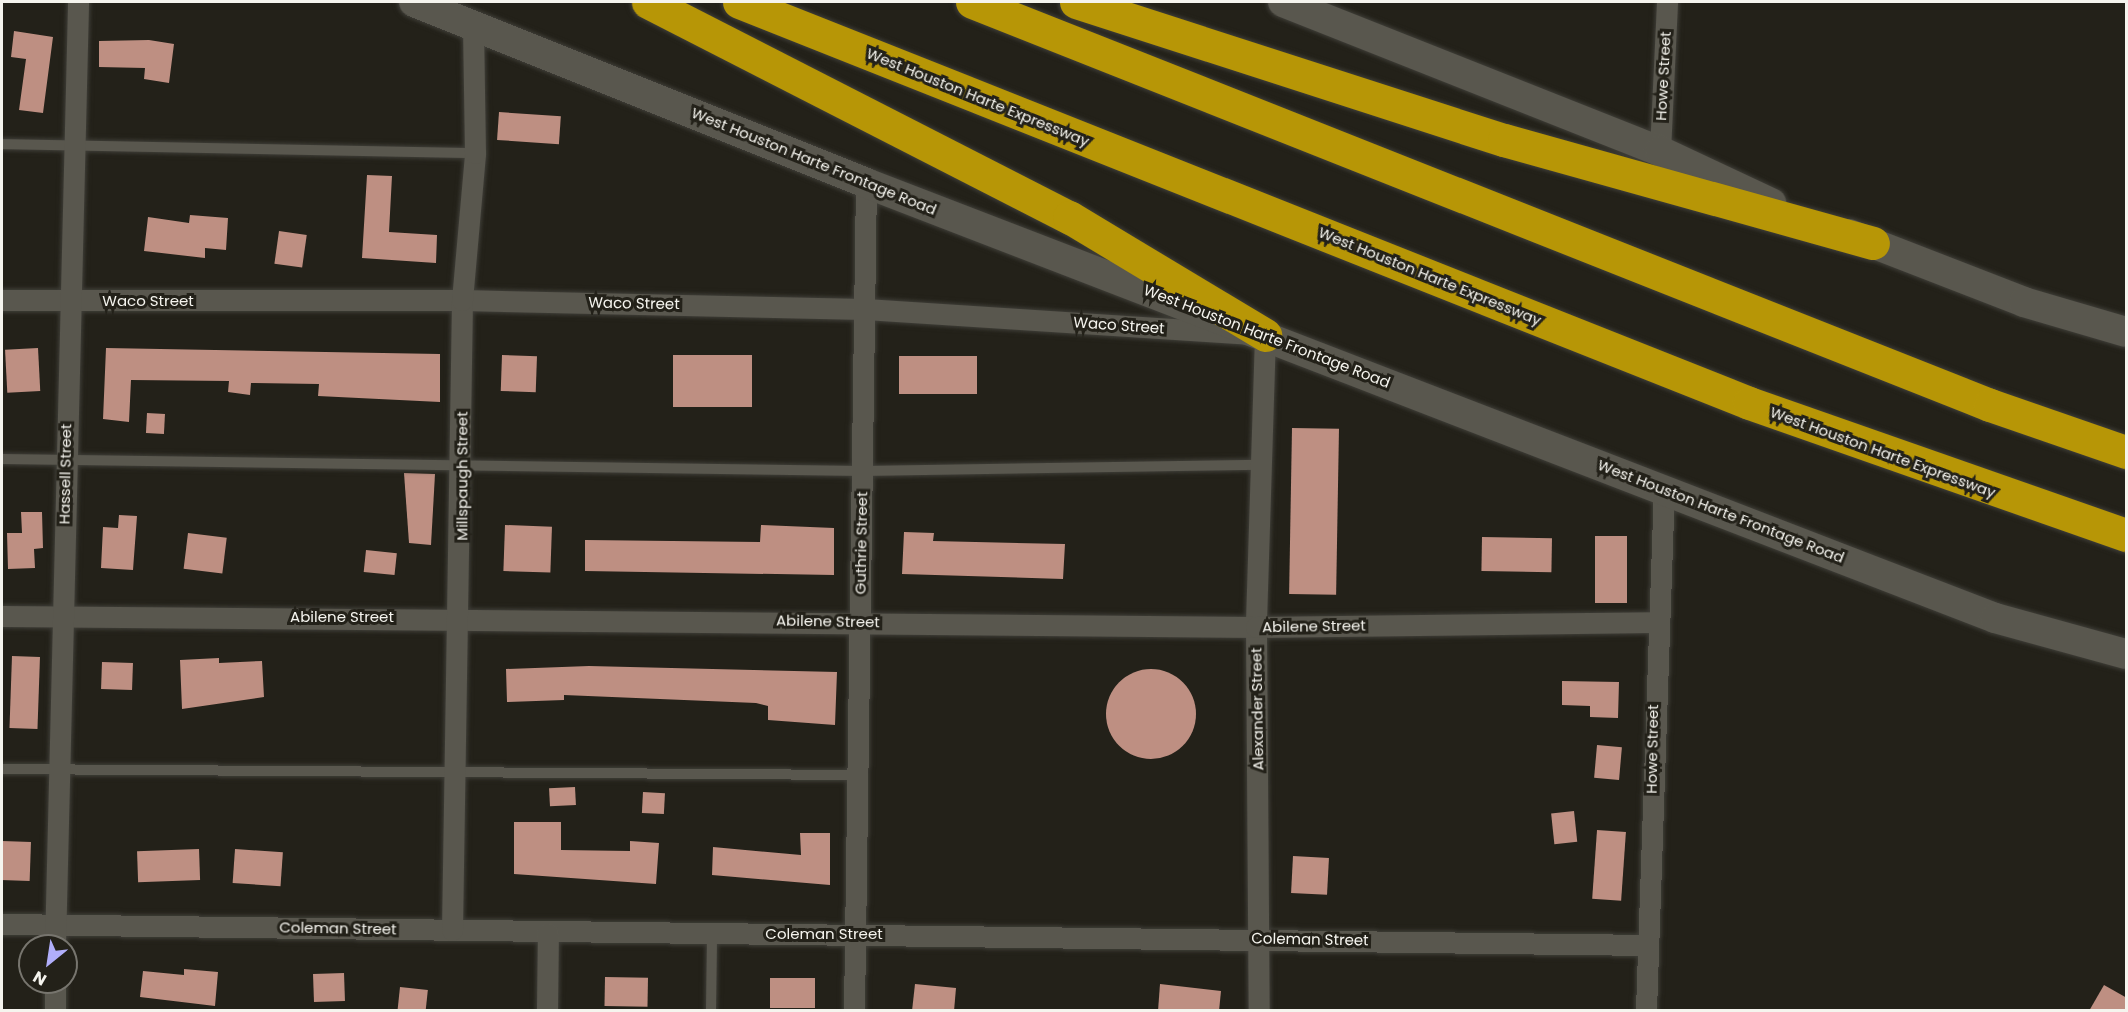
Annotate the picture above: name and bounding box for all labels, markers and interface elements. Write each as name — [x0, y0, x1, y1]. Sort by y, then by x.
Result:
street label: Howe Street — [1652, 31, 1674, 121]
street label: West Houston Harte Expressway — [864, 44, 1092, 150]
street label: West Houston Harte Frontage Road — [689, 103, 939, 219]
street label: West Houston Harte Expressway — [1316, 223, 1544, 329]
street label: West Houston Harte Frontage Road — [1141, 281, 1393, 391]
street label: Waco Street — [102, 292, 194, 310]
street label: Waco Street — [588, 293, 680, 313]
street label: Waco Street — [1073, 313, 1165, 337]
street label: West Houston Harte Expressway — [1768, 403, 1998, 501]
street label: Millspaugh Street — [453, 411, 471, 541]
street label: Hassell Street — [55, 423, 75, 525]
street label: West Houston Harte Frontage Road — [1595, 456, 1847, 566]
street label: Guthrie Street — [851, 491, 871, 595]
street label: Abilene Street — [290, 608, 394, 626]
street label: Abilene Street — [776, 611, 880, 631]
street label: Abilene Street — [1262, 616, 1366, 636]
street label: Alexander Street — [1247, 647, 1267, 771]
street label: Howe Street — [1642, 704, 1662, 794]
street label: Coleman Street — [279, 918, 397, 938]
street label: Coleman Street — [765, 925, 883, 943]
street label: Coleman Street — [1251, 929, 1369, 949]
north arrow — [18, 934, 78, 994]
text: N — [29, 965, 51, 991]

